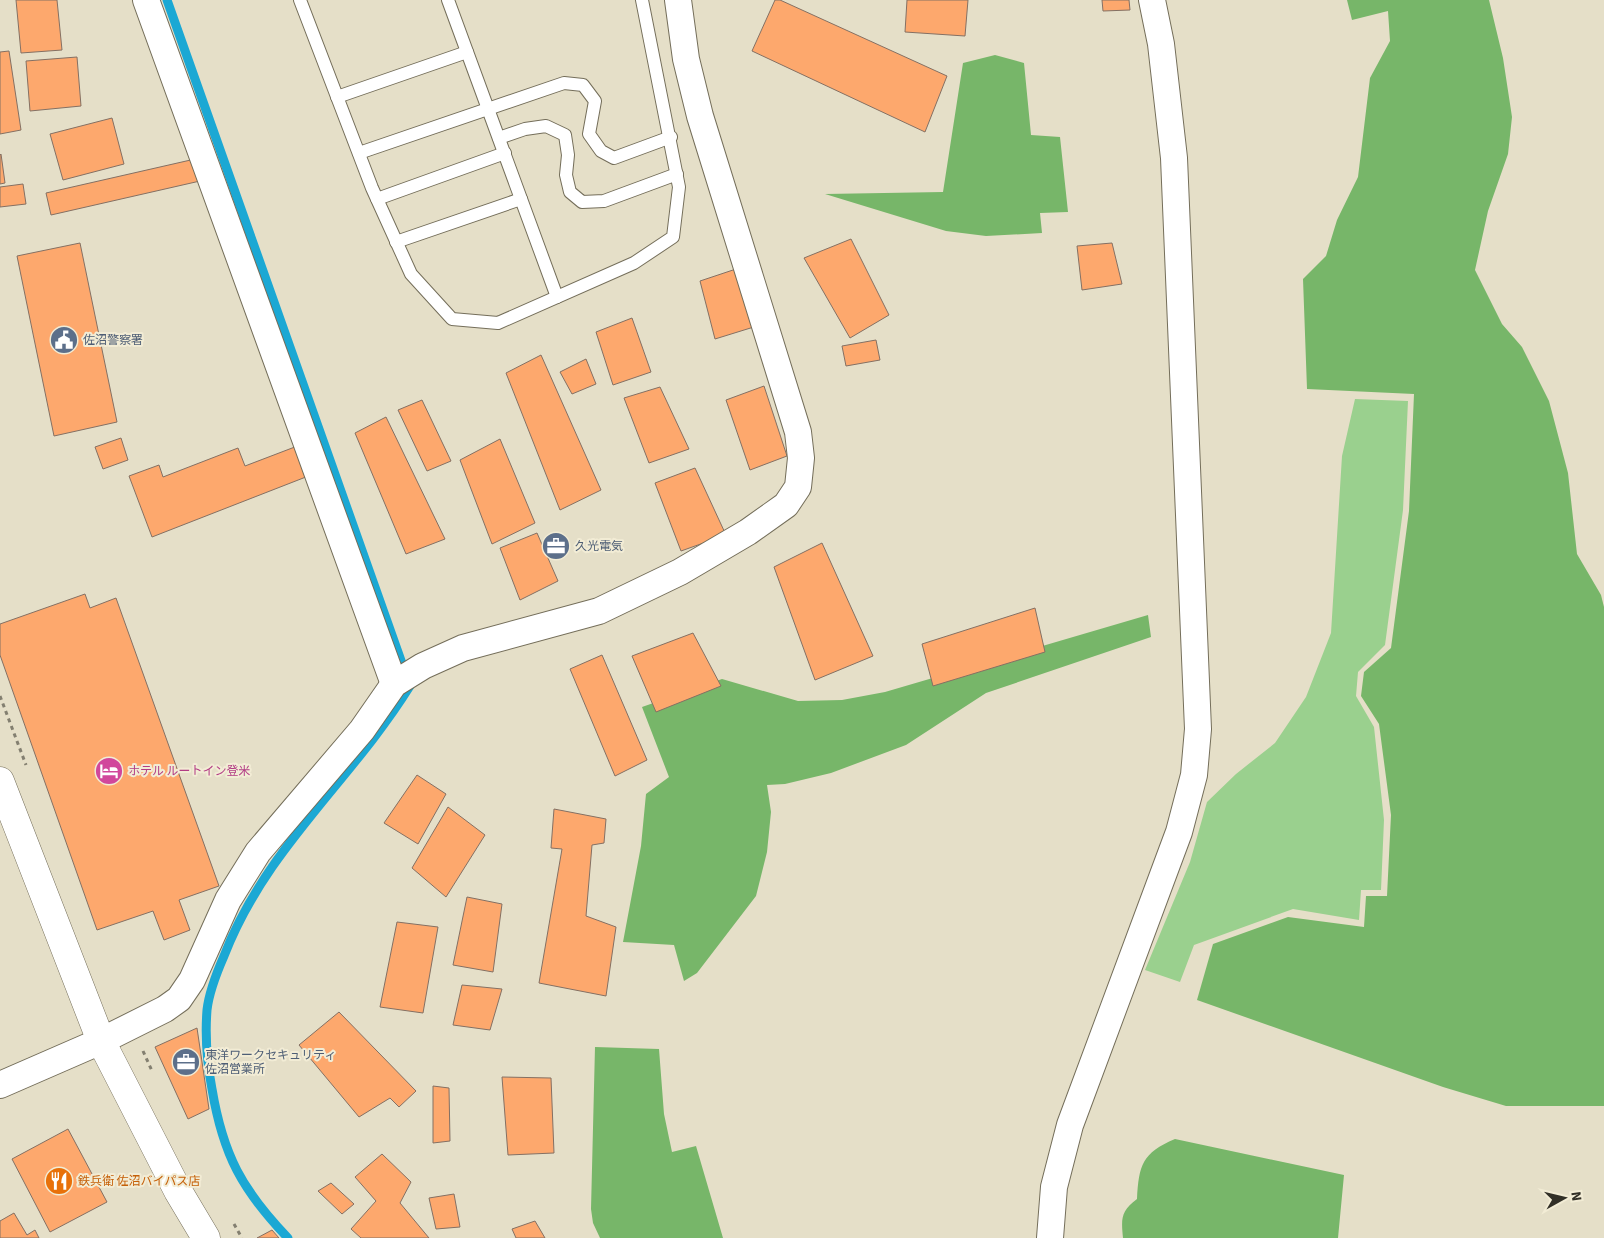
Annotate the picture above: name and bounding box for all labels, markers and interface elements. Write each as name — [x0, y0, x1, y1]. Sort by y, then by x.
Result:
public building icon: 佐沼警察署 — [49, 325, 79, 355]
place label: 佐沼警察署 — [83, 332, 143, 349]
office icon: 久光電気 — [541, 531, 571, 561]
place label: 久光電気 — [575, 538, 623, 555]
hotel icon: ホテル ルートイン登米 — [94, 756, 124, 786]
place label: ホテル ルートイン登米 — [128, 763, 250, 780]
office icon: 東洋ワークセキュリティ 佐沼営業所 — [171, 1047, 201, 1077]
place label: 東洋ワークセキュリティ 佐沼営業所 — [205, 1047, 336, 1078]
restaurant icon: 鉄兵衛 佐沼バイパス店 — [44, 1166, 74, 1196]
place label: 鉄兵衛 佐沼バイパス店 — [78, 1173, 200, 1190]
north arrow — [1539, 1173, 1589, 1223]
text: N — [1565, 1190, 1586, 1202]

